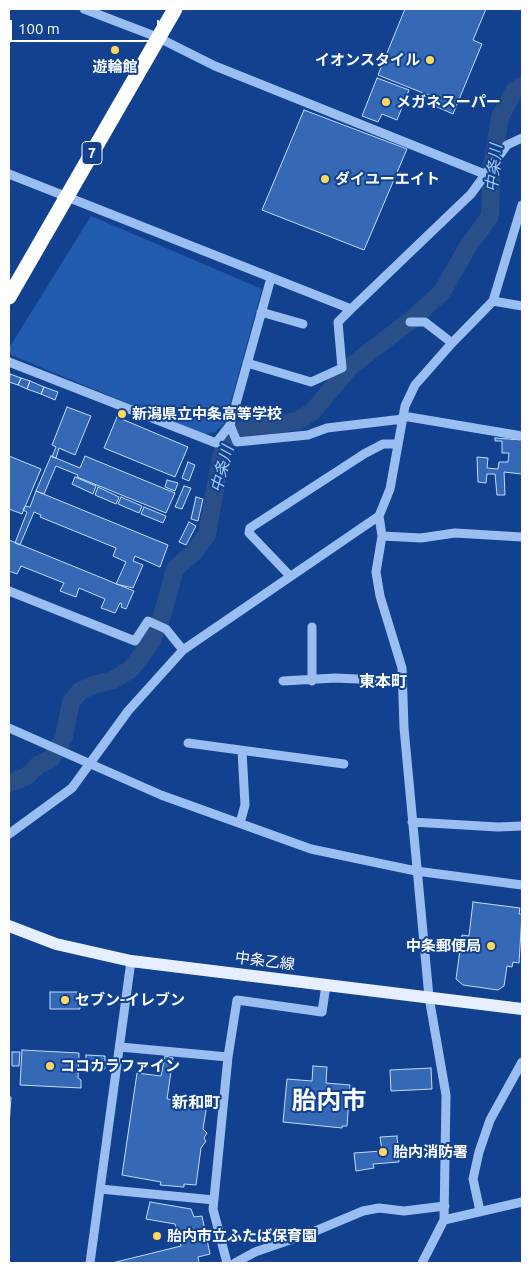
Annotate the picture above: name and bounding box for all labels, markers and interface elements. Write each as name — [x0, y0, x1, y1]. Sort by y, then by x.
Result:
scale bar — [12, 10, 161, 42]
text: 100 m — [18, 20, 60, 37]
marker: 遊輪館 — [109, 44, 121, 56]
place label: イオンスタイル — [315, 51, 420, 69]
marker: イオンスタイル — [424, 54, 436, 66]
place label: 遊輪館 — [93, 58, 137, 76]
place label: メガネスーパー — [396, 93, 501, 111]
marker: メガネスーパー — [380, 96, 392, 108]
road number: 7 — [82, 142, 102, 164]
water label: 中条川 — [482, 143, 506, 193]
place label: ダイユーエイト — [335, 170, 440, 188]
marker: ダイユーエイト — [319, 173, 331, 185]
place label: 新潟県立中条高等学校 — [132, 405, 282, 423]
marker: 新潟県立中条高等学校 — [116, 408, 128, 420]
water label: 中条川 — [207, 443, 237, 495]
district label: 東本町 — [359, 672, 407, 692]
place label: 中条郵便局 — [406, 937, 481, 955]
marker: 中条郵便局 — [485, 940, 497, 952]
street label: 中条乙線 — [234, 948, 296, 974]
place label: セブン-イレブン — [75, 991, 185, 1009]
marker: セブン-イレブン — [59, 994, 71, 1006]
place label: ココカラファイン — [60, 1057, 180, 1075]
marker: ココカラファイン — [44, 1060, 56, 1072]
district label: 胎内市 — [292, 1086, 366, 1116]
district label: 新和町 — [172, 1093, 220, 1113]
place label: 胎内消防署 — [393, 1143, 468, 1161]
marker: 胎内消防署 — [377, 1146, 389, 1158]
place label: 胎内市立ふたば保育園 — [167, 1227, 317, 1245]
marker: 胎内市立ふたば保育園 — [151, 1230, 163, 1242]

